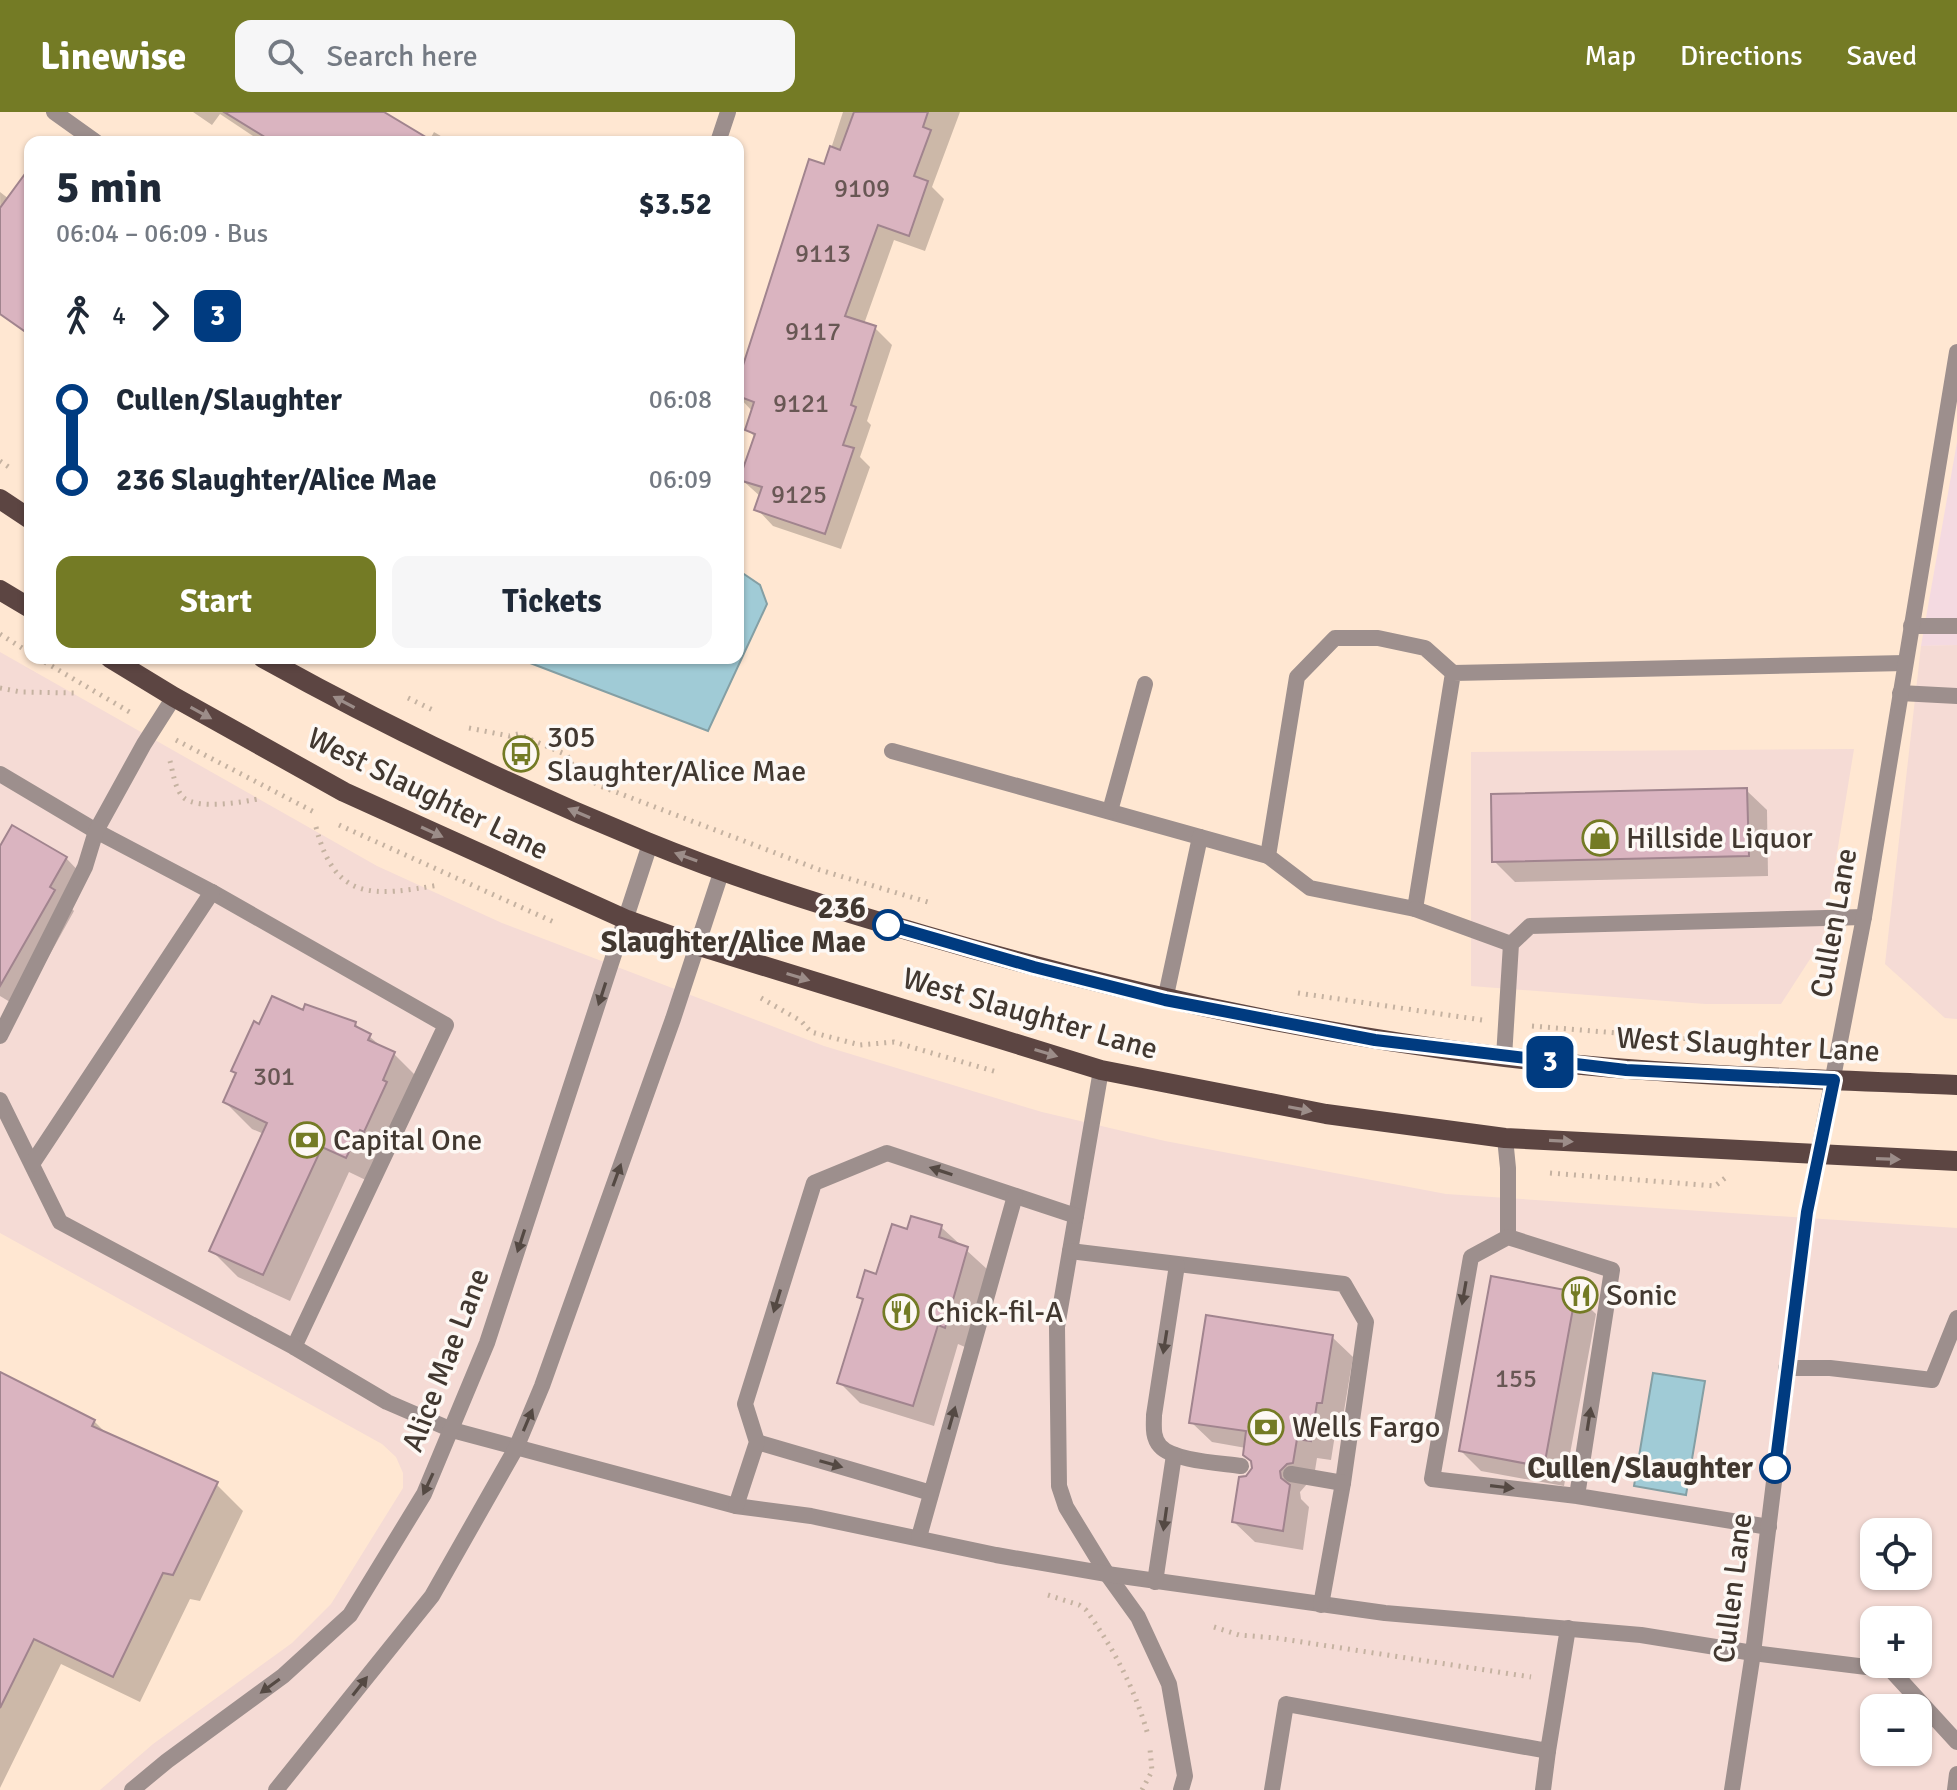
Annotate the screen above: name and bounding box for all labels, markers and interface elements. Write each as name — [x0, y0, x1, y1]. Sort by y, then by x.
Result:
search box — [235, 20, 795, 92]
text: Linewise — [40, 33, 187, 80]
icon: search — [263, 34, 307, 78]
text: Search here — [327, 38, 478, 75]
text: Map — [1584, 39, 1636, 73]
text: Directions — [1680, 39, 1802, 73]
text: Saved — [1846, 39, 1917, 73]
text: 5 min — [56, 161, 162, 215]
house number: 9109 — [834, 173, 890, 205]
text: $3.52 — [639, 186, 712, 223]
text: 06:04 – 06:09 · Bus — [56, 218, 268, 250]
house number: 9113 — [795, 238, 851, 270]
icon: walk — [56, 294, 100, 338]
icon: forward — [138, 294, 182, 338]
text: 3 — [210, 299, 225, 333]
text: 4 — [112, 300, 126, 332]
house number: 9117 — [785, 316, 841, 348]
text: Cullen/Slaughter — [116, 382, 342, 419]
text: 06:08 — [649, 384, 712, 416]
house number: 9121 — [773, 388, 829, 420]
text: 236 Slaughter/Alice Mae — [116, 462, 437, 499]
text: 06:09 — [649, 464, 712, 496]
house number: 9125 — [771, 479, 827, 511]
button: Start — [56, 556, 376, 648]
button: Tickets — [392, 556, 712, 648]
one-way arrow — [333, 695, 355, 709]
one-way arrow — [190, 705, 212, 719]
place label: 305 Slaughter/Alice Mae — [547, 719, 806, 790]
street label: West Slaughter Lane — [301, 720, 555, 868]
bus stop icon: 305 Slaughter/Alice Mae — [502, 735, 540, 773]
one-way arrow — [567, 807, 591, 820]
shop icon: Hillside Liquor — [1581, 819, 1619, 857]
place label: Hillside Liquor — [1626, 820, 1813, 857]
one-way arrow — [420, 825, 443, 839]
street label: Cullen Lane — [1803, 845, 1865, 1001]
one-way arrow — [674, 850, 698, 863]
place label: 236 Slaughter/Alice Mae — [601, 890, 866, 961]
marker: 236 Slaughter/Alice Mae — [873, 910, 903, 940]
street label: West Slaughter Lane — [898, 960, 1162, 1068]
one-way arrow — [786, 971, 810, 983]
one-way arrow — [596, 982, 608, 1006]
street label: West Slaughter Lane — [1615, 1020, 1881, 1070]
line badge: 3 — [1524, 1036, 1576, 1088]
text: 3 — [1542, 1045, 1558, 1079]
one-way arrow — [1034, 1048, 1058, 1060]
house number: 301 — [253, 1061, 295, 1093]
one-way arrow — [1288, 1103, 1313, 1116]
bank icon: Capital One — [288, 1121, 326, 1159]
place label: Capital One — [333, 1122, 482, 1159]
one-way arrow — [1549, 1135, 1574, 1148]
one-way arrow — [1876, 1152, 1901, 1165]
one-way arrow — [612, 1163, 624, 1187]
one-way arrow — [929, 1165, 953, 1177]
one-way arrow — [514, 1229, 526, 1253]
street label: Alice Mae Lane — [394, 1263, 498, 1457]
restaurant icon: Sonic — [1561, 1276, 1599, 1314]
place label: Sonic — [1606, 1277, 1677, 1314]
one-way arrow — [1458, 1281, 1470, 1306]
one-way arrow — [770, 1290, 783, 1314]
restaurant icon: Chick-fil-A — [882, 1293, 920, 1331]
place label: Chick-fil-A — [927, 1294, 1063, 1331]
one-way arrow — [1158, 1330, 1171, 1355]
house number: 155 — [1495, 1363, 1537, 1395]
one-way arrow — [946, 1406, 959, 1430]
one-way arrow — [1583, 1406, 1596, 1431]
one-way arrow — [522, 1408, 535, 1431]
bank icon: Wells Fargo — [1247, 1408, 1285, 1446]
place label: Wells Fargo — [1292, 1409, 1440, 1446]
place label: Cullen/Slaughter — [1527, 1450, 1753, 1487]
marker: Cullen/Slaughter — [1760, 1453, 1790, 1483]
one-way arrow — [820, 1458, 844, 1471]
one-way arrow — [421, 1472, 435, 1496]
one-way arrow — [1490, 1481, 1515, 1494]
one-way arrow — [1158, 1507, 1171, 1532]
street label: Cullen Lane — [1705, 1511, 1761, 1665]
map controls — [1860, 1518, 1932, 1766]
button: locate — [1860, 1518, 1932, 1590]
button: + — [1860, 1606, 1932, 1678]
one-way arrow — [352, 1676, 368, 1696]
one-way arrow — [259, 1678, 281, 1694]
button: − — [1860, 1694, 1932, 1766]

